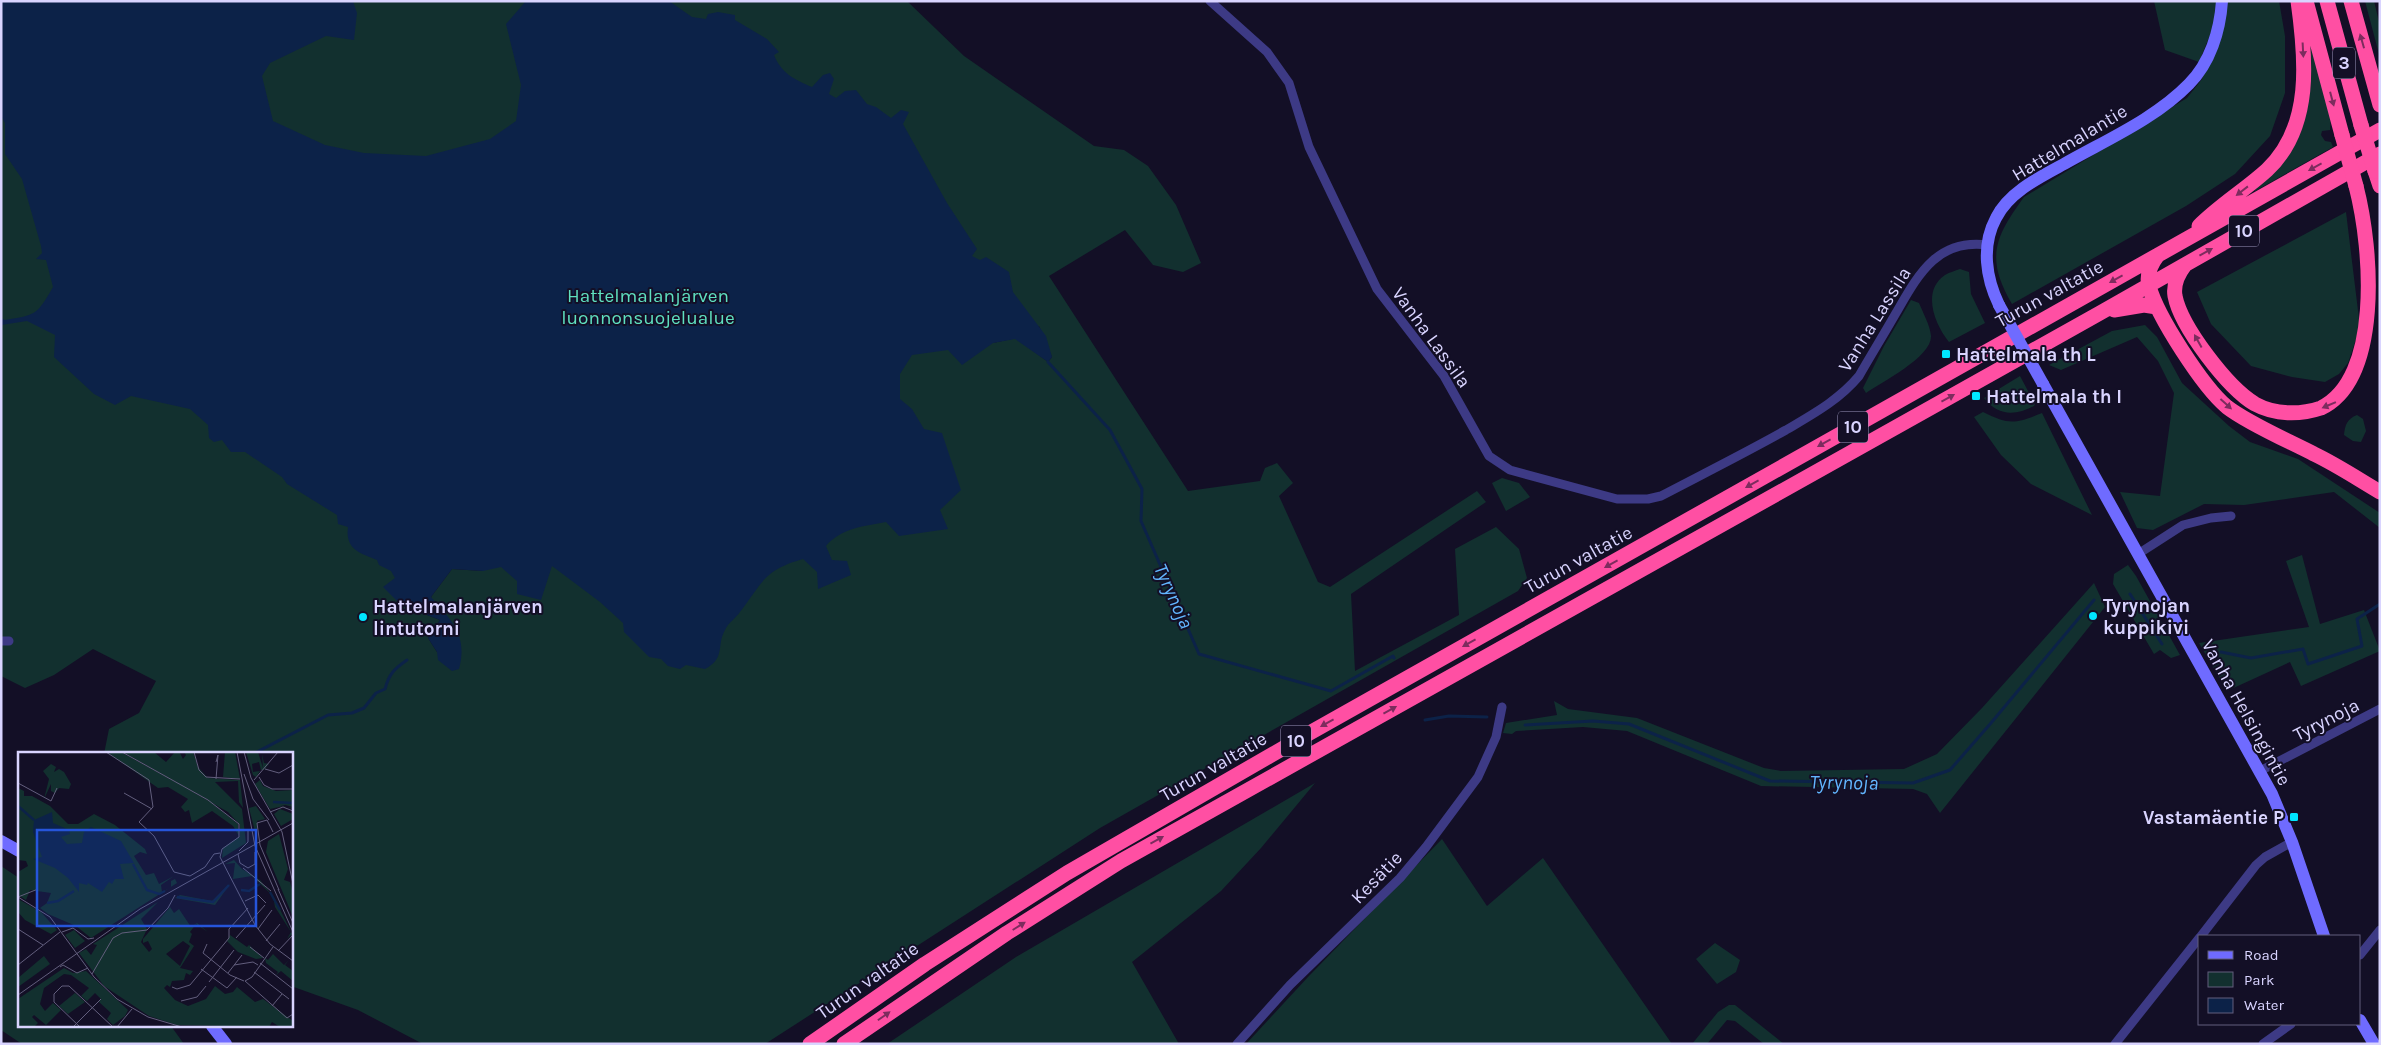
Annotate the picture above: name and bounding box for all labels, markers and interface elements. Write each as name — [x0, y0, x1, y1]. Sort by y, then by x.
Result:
one-way arrow — [2357, 34, 2365, 49]
one-way arrow — [2299, 42, 2307, 58]
road number: 3 — [2333, 48, 2355, 78]
one-way arrow — [2328, 92, 2336, 107]
street label: Hattelmalantie — [2008, 100, 2131, 186]
one-way arrow — [2307, 163, 2322, 171]
one-way arrow — [2236, 185, 2249, 196]
road number: 10 — [2229, 216, 2259, 247]
one-way arrow — [2199, 248, 2212, 257]
street label: Turun valtatie — [1992, 255, 2107, 332]
street label: Vanha Lassila — [1834, 263, 1916, 376]
one-way arrow — [2109, 274, 2122, 283]
street label: Vanha Lassila — [1387, 283, 1475, 392]
park label: Hattelmalanjärven luonnonsuojelualue — [561, 285, 735, 329]
one-way arrow — [2193, 335, 2202, 348]
place label: Hattelmala th L — [1956, 344, 2096, 366]
marker: Hattelmala th L — [1940, 348, 1952, 360]
place label: Hattelmala th I — [1986, 386, 2122, 408]
marker: Hattelmala th I — [1970, 390, 1982, 402]
one-way arrow — [1941, 394, 1955, 402]
one-way arrow — [2219, 398, 2231, 410]
one-way arrow — [2321, 401, 2336, 409]
road number: 10 — [1838, 412, 1868, 442]
one-way arrow — [1817, 439, 1831, 447]
one-way arrow — [1746, 479, 1759, 488]
street label: Turun valtatie — [1521, 521, 1636, 598]
one-way arrow — [1604, 559, 1617, 568]
water label: Tyrynoja — [1149, 560, 1198, 632]
place label: Tyrynojan kuppikivi — [2103, 595, 2190, 639]
place label: Hattelmalanjärven lintutorni — [373, 596, 543, 640]
marker: Tyrynojan kuppikivi — [2087, 610, 2099, 622]
marker: Hattelmalanjärven lintutorni — [357, 611, 369, 623]
street label: Vanha Helsingintie — [2197, 636, 2295, 789]
one-way arrow — [1462, 639, 1476, 647]
street label: Tyrynoja — [2290, 694, 2363, 746]
one-way arrow — [1384, 705, 1397, 714]
one-way arrow — [1320, 719, 1335, 727]
road number: 10 — [1281, 726, 1311, 756]
street label: Turun valtatie — [1156, 727, 1271, 806]
inset map — [18, 752, 292, 1028]
water label: Tyrynoja — [1809, 770, 1879, 795]
place label: Vastamäentie P — [2143, 807, 2284, 829]
marker: Vastamäentie P — [2288, 811, 2300, 823]
one-way arrow — [1150, 836, 1164, 845]
street label: Kesätie — [1346, 847, 1407, 908]
one-way arrow — [1012, 921, 1025, 930]
legend — [2198, 935, 2361, 1025]
street label: Turun valtatie — [812, 938, 923, 1024]
text: Road — [2244, 946, 2279, 964]
text: Park — [2244, 971, 2274, 989]
text: Water — [2244, 996, 2285, 1014]
one-way arrow — [877, 1011, 891, 1021]

